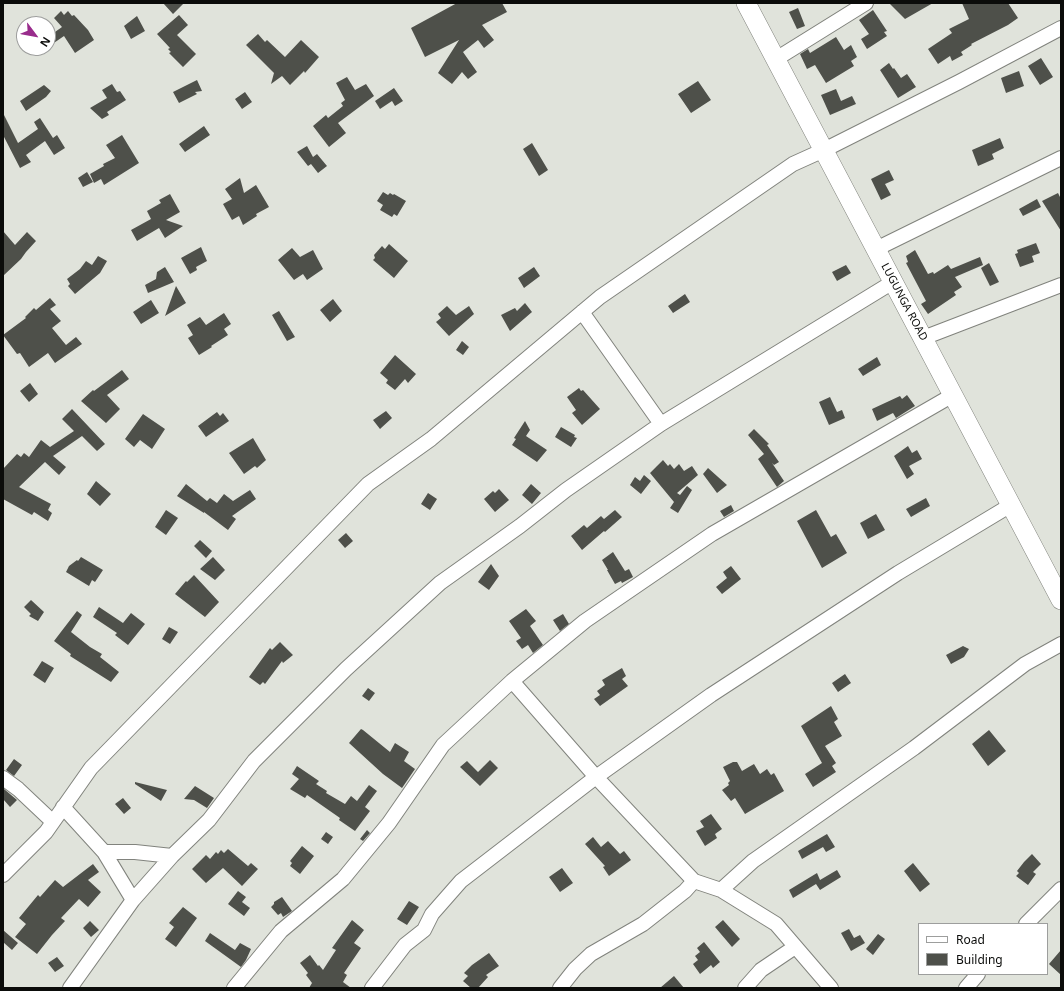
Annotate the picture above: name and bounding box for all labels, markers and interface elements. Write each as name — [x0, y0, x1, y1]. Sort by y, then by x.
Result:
north arrow — [16, 16, 56, 56]
text: N — [37, 34, 54, 50]
street label: LUGUNGA ROAD — [878, 261, 930, 343]
legend — [918, 923, 1048, 975]
text: Road — [956, 931, 985, 948]
text: Building — [956, 951, 1003, 968]

